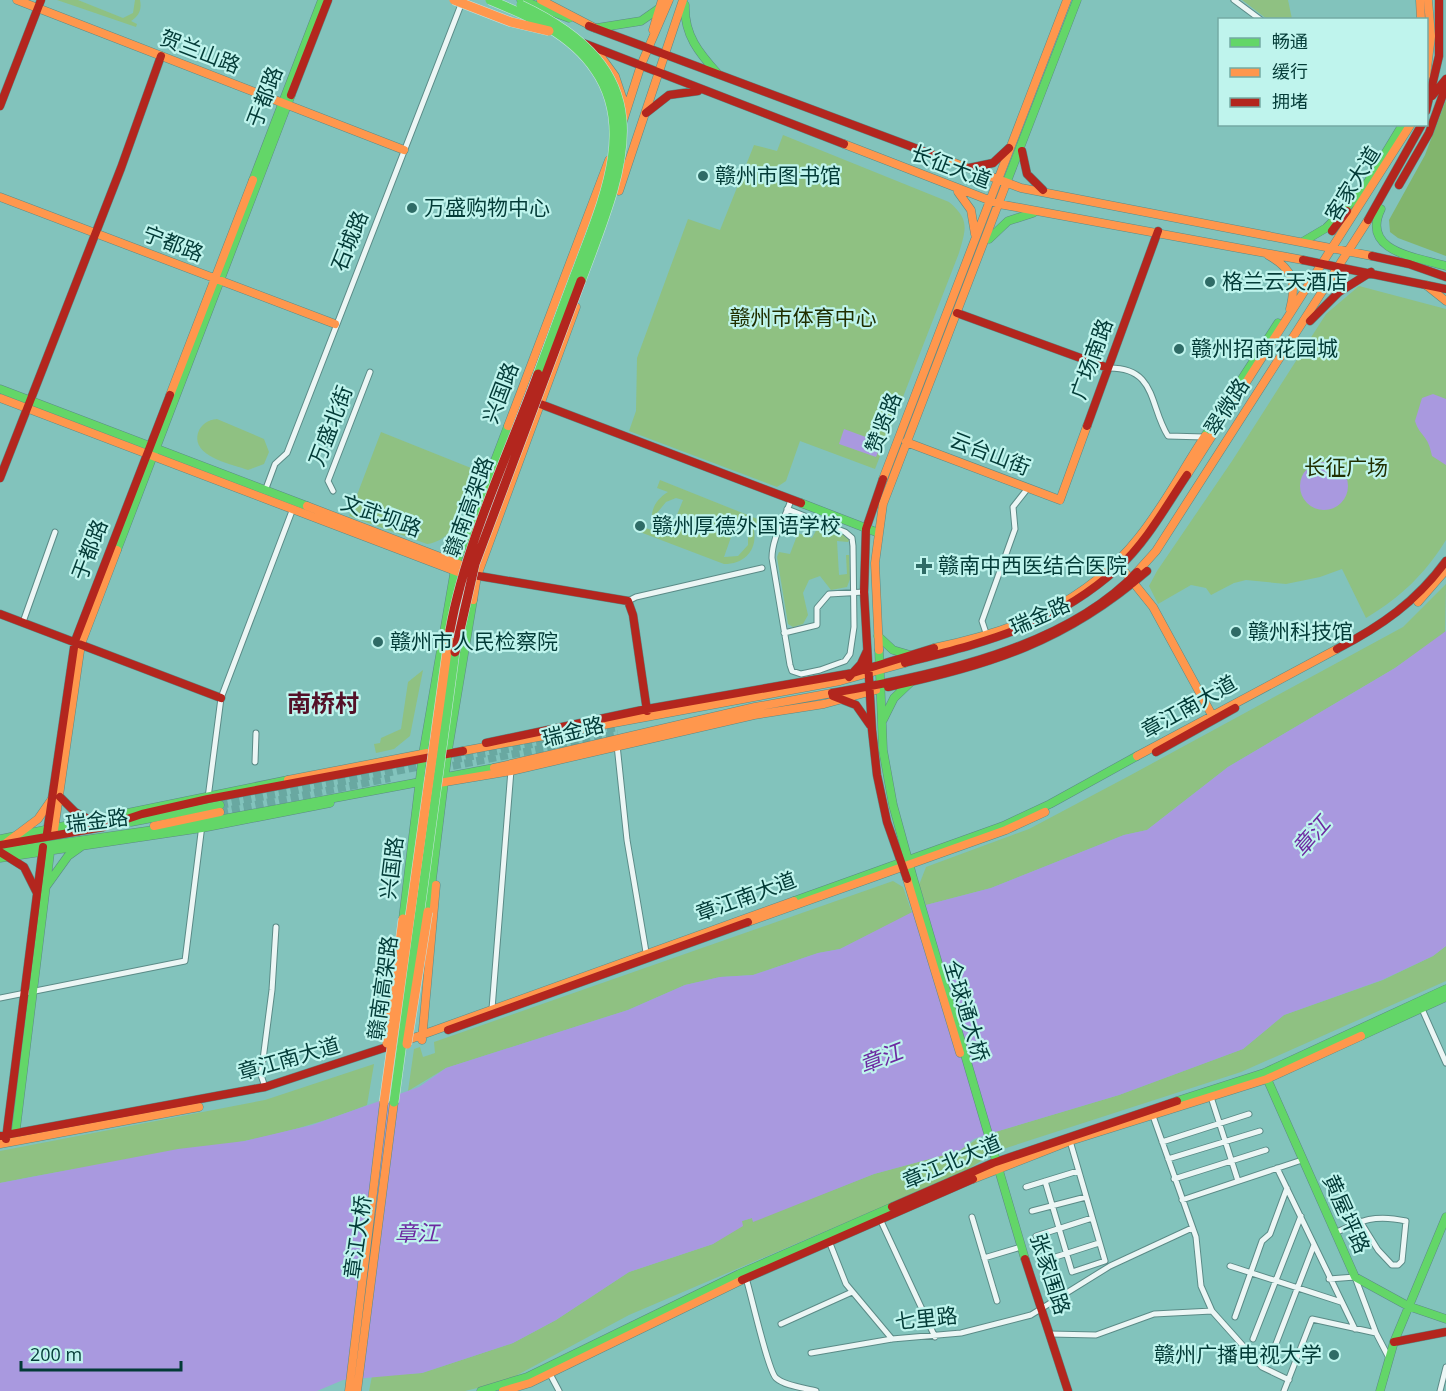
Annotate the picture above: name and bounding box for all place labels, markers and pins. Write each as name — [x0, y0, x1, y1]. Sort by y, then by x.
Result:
place label: 赣州市图书馆 — [715, 161, 841, 189]
marker: 赣州市图书馆 — [696, 169, 710, 183]
place label: 万盛购物中心 — [424, 193, 550, 221]
marker: 万盛购物中心 — [405, 201, 419, 215]
place label: 格兰云天酒店 — [1222, 267, 1348, 295]
marker: 格兰云天酒店 — [1203, 275, 1217, 289]
place label: 赣州招商花园城 — [1191, 334, 1338, 362]
marker: 赣州招商花园城 — [1172, 342, 1186, 356]
place label: 赣州厚德外国语学校 — [652, 511, 841, 539]
marker: 赣州厚德外国语学校 — [633, 519, 647, 533]
place label: 赣南中西医结合医院 — [938, 551, 1127, 579]
marker: 赣南中西医结合医院 — [915, 557, 933, 575]
place label: 赣州科技馆 — [1248, 617, 1353, 645]
marker: 赣州科技馆 — [1229, 625, 1243, 639]
place label: 赣州市人民检察院 — [390, 627, 558, 655]
marker: 赣州市人民检察院 — [371, 635, 385, 649]
place label: 赣州广播电视大学 — [1154, 1340, 1322, 1368]
marker: 赣州广播电视大学 — [1327, 1348, 1341, 1362]

